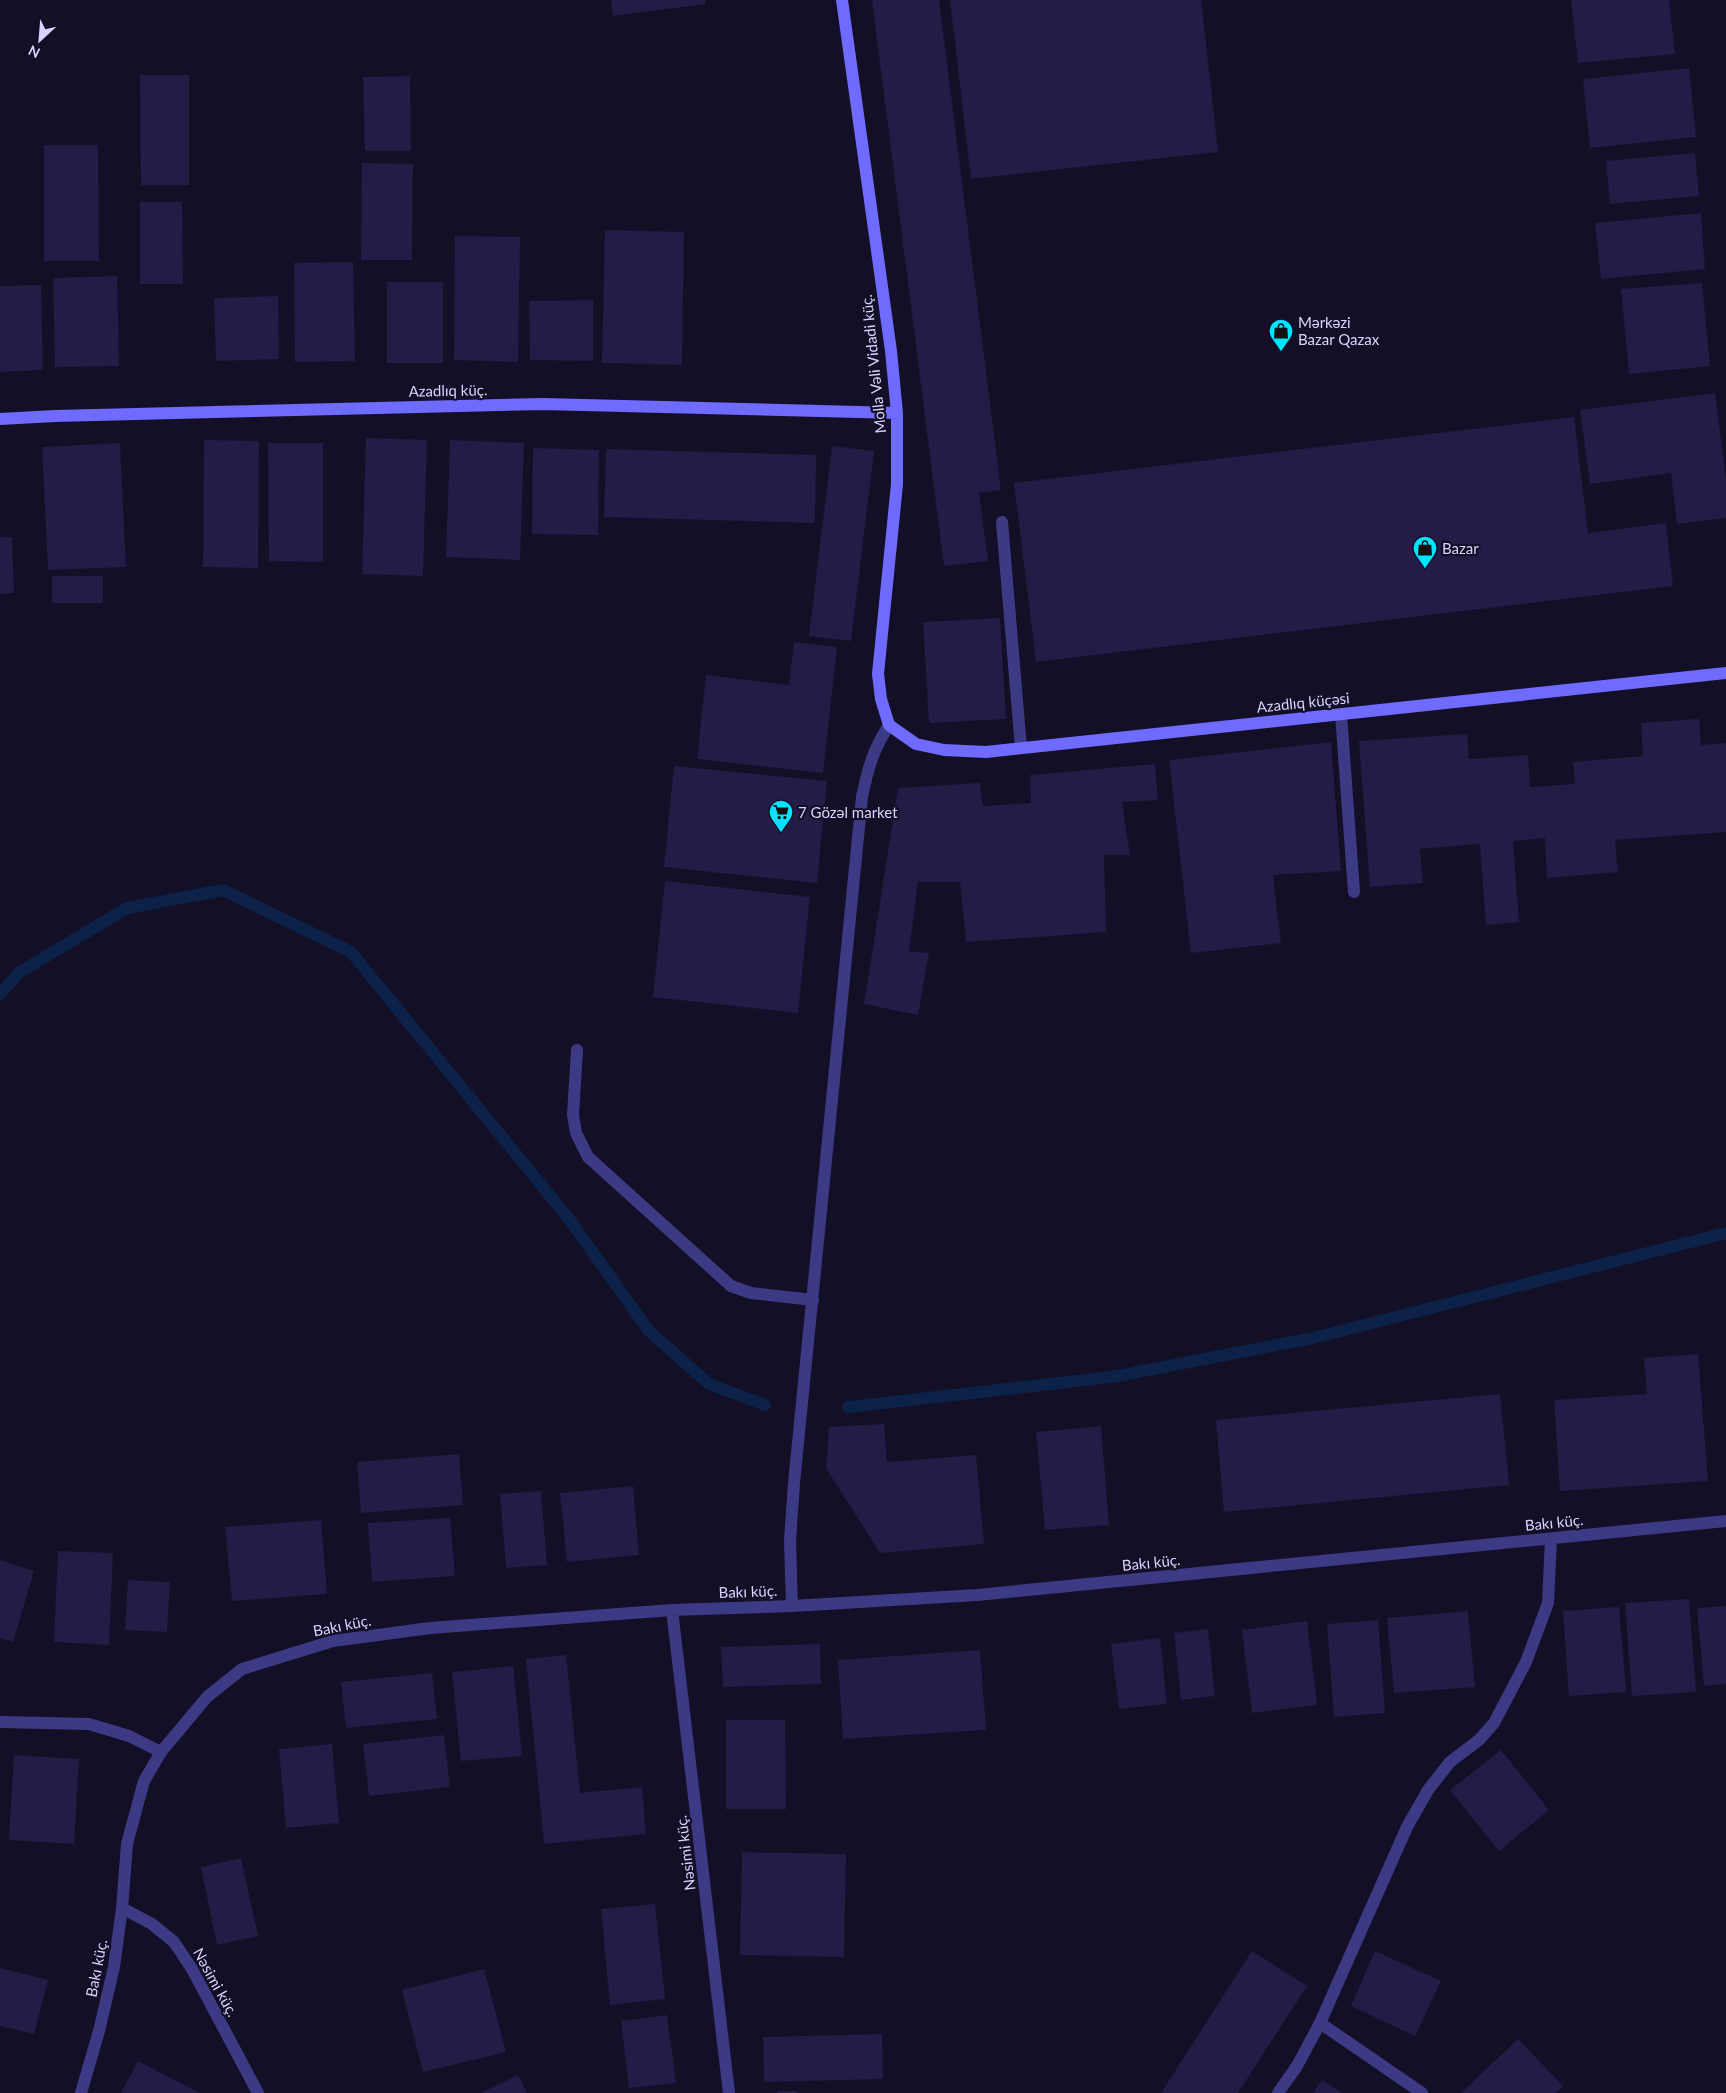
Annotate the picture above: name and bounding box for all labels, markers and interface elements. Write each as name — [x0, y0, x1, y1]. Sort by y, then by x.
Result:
north arrow — [15, 15, 65, 65]
text: N — [26, 42, 43, 62]
street label: Molla Vəli Vidadi küç. — [857, 294, 889, 434]
place label: Mərkəzi Bazar Qazax — [1298, 313, 1380, 348]
shop icon: Mərkəzi Bazar Qazax — [1268, 318, 1294, 352]
street label: Azadlıq küç. — [408, 380, 488, 400]
shop icon: Bazar — [1412, 535, 1438, 569]
place label: Bazar — [1442, 539, 1479, 557]
street label: Azadlıq küçəsi — [1256, 688, 1350, 716]
supermarket icon: 7 Gözəl market — [768, 799, 794, 833]
place label: 7 Gözəl market — [798, 803, 898, 821]
street label: Bakı küç. — [1524, 1510, 1584, 1534]
street label: Bakı küç. — [1121, 1550, 1181, 1574]
street label: Bakı küç. — [718, 1581, 778, 1601]
street label: Bakı küç. — [311, 1611, 373, 1639]
street label: Nəsimi küç. — [671, 1814, 699, 1892]
street label: Bakı küç. — [82, 1937, 110, 1999]
street label: Nəsimi küç. — [190, 1945, 242, 2019]

